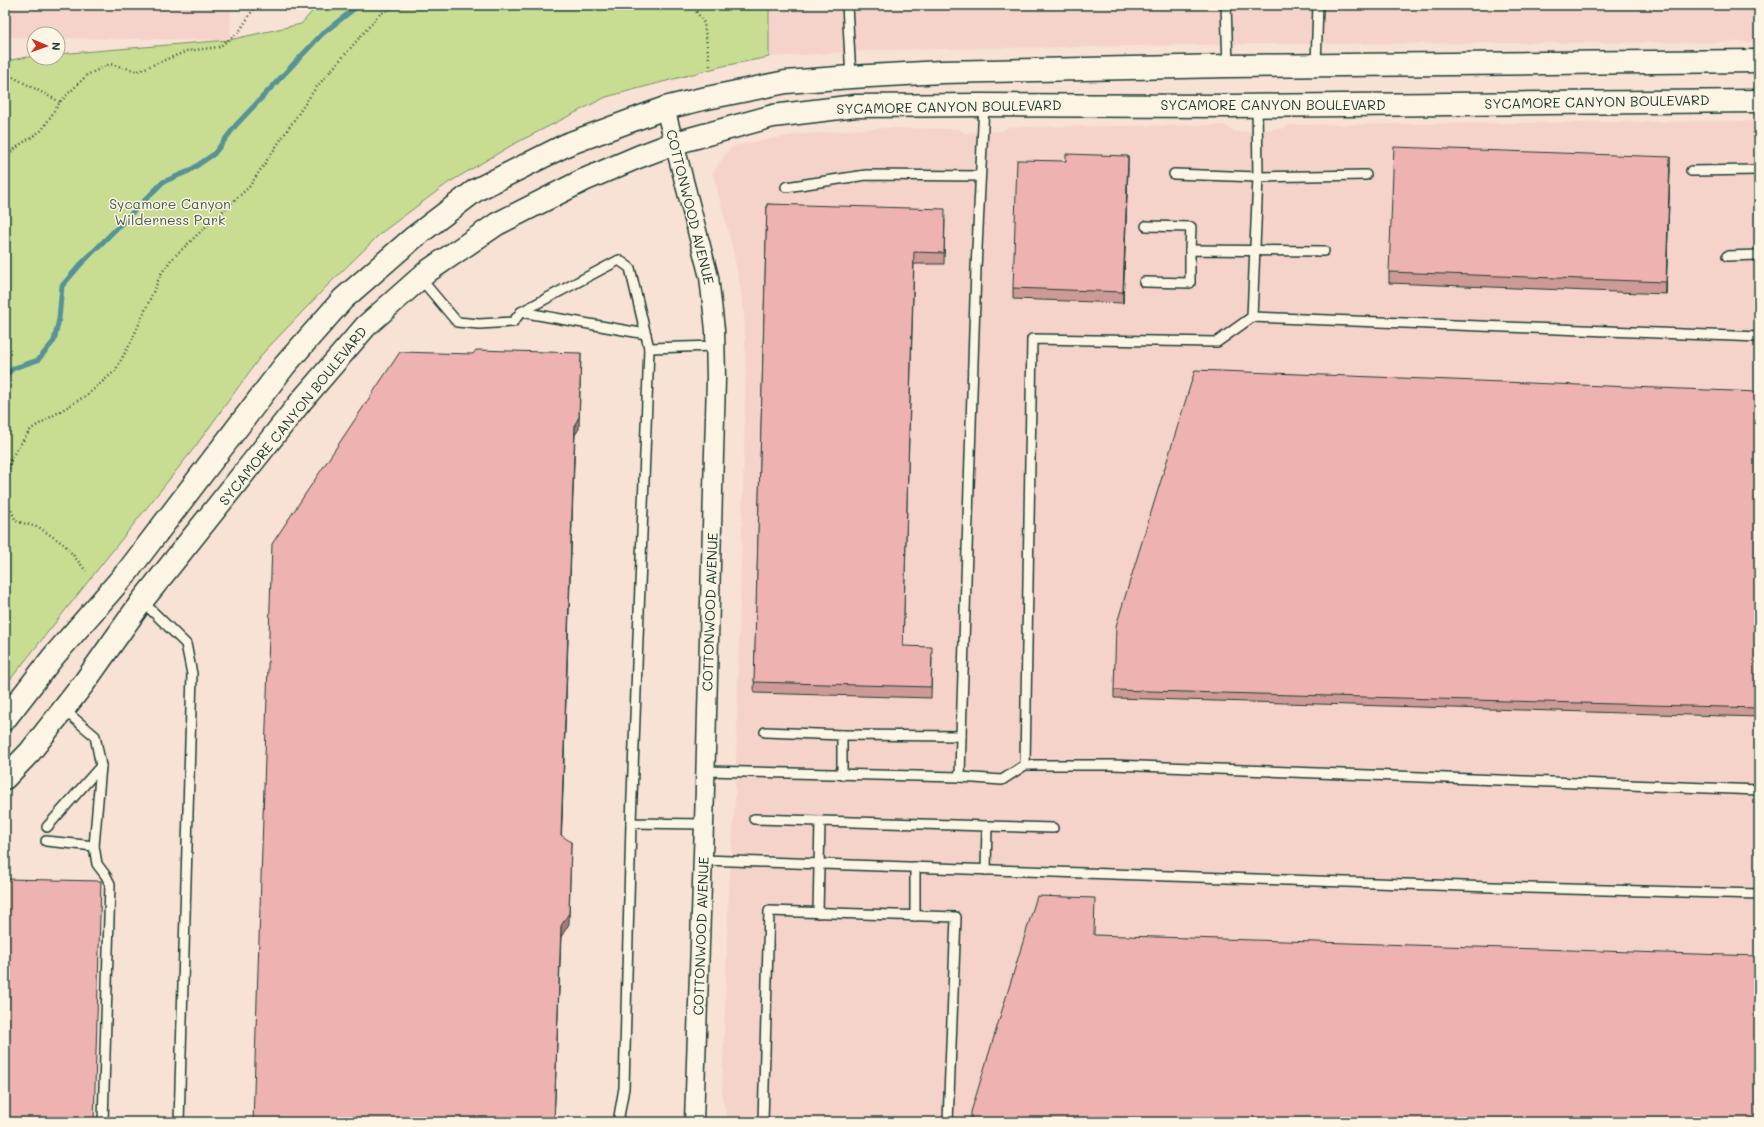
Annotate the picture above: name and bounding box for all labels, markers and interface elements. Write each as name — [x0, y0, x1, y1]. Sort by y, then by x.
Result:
north arrow — [26, 26, 66, 66]
text: N — [49, 42, 64, 51]
street label: SYCAMORE CANYON BOULEVARD — [1484, 90, 1710, 113]
street label: SYCAMORE CANYON BOULEVARD — [836, 95, 1062, 118]
street label: SYCAMORE CANYON BOULEVARD — [1160, 95, 1386, 114]
street label: COTTONWOOD AVENUE — [662, 127, 719, 286]
park label: Sycamore Canyon Wilderness Park — [109, 194, 231, 229]
street label: SYCAMORE CANYON BOULEVARD — [214, 322, 371, 509]
street label: COTTONWOOD AVENUE — [697, 532, 722, 692]
street label: COTTONWOOD AVENUE — [688, 856, 713, 1016]

